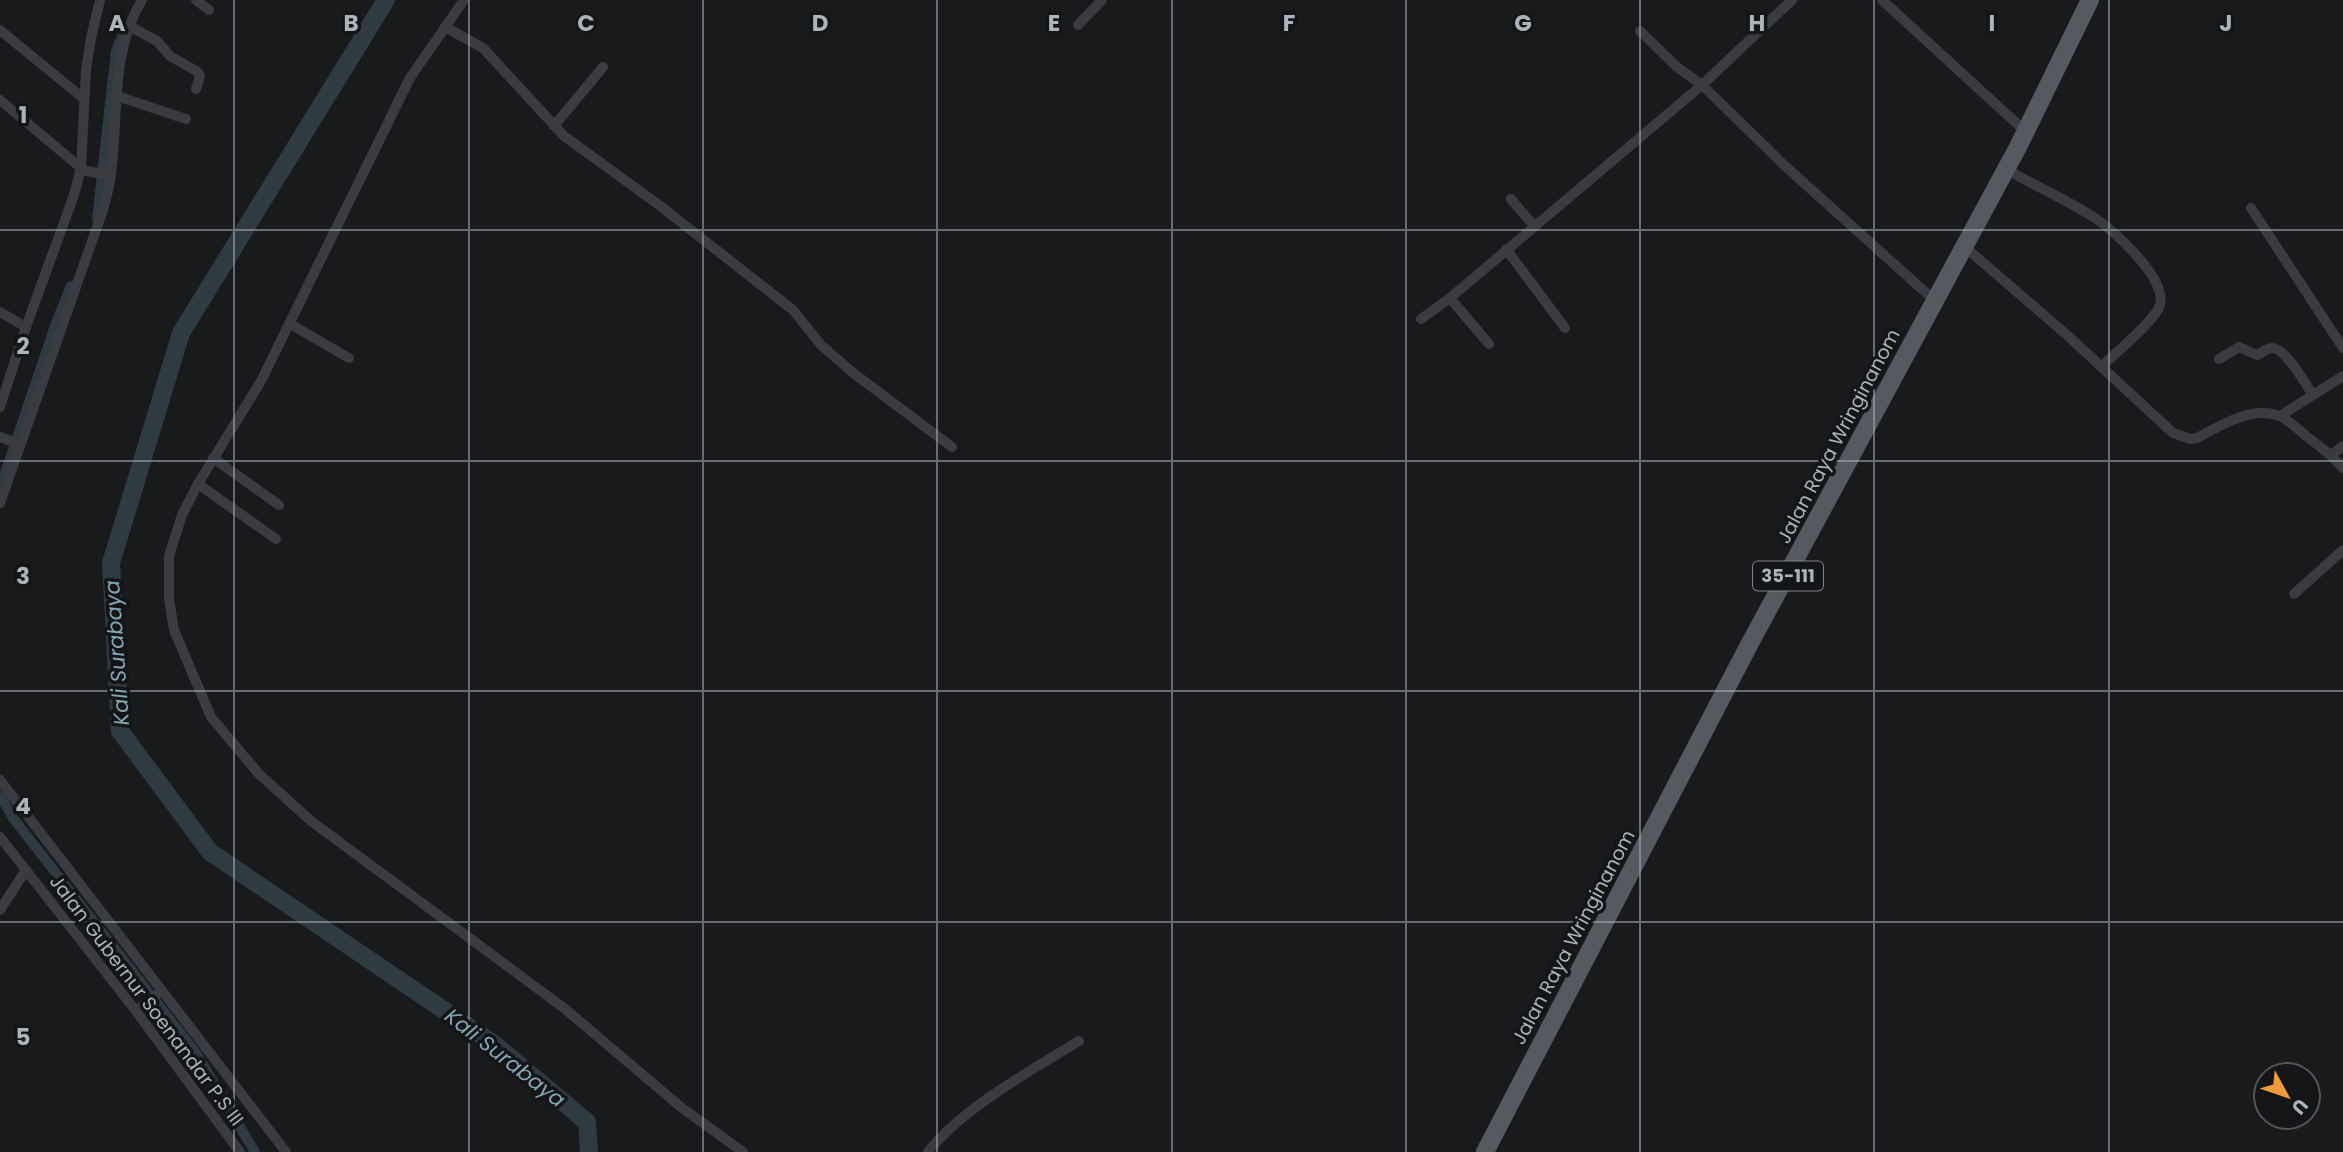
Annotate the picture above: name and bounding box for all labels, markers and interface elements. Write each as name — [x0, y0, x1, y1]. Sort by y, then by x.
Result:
text: A — [109, 7, 126, 39]
text: B — [343, 7, 359, 39]
text: C — [577, 7, 595, 39]
text: D — [812, 7, 828, 39]
text: E — [1048, 7, 1060, 39]
text: F — [1283, 7, 1295, 39]
text: G — [1514, 7, 1532, 39]
text: H — [1749, 7, 1765, 39]
text: I — [1989, 7, 1995, 39]
text: J — [2219, 7, 2233, 39]
text: 1 — [19, 99, 27, 131]
street label: Jalan Raya Wringinanom — [1770, 324, 1907, 548]
text: 2 — [16, 330, 30, 362]
text: 3 — [16, 560, 30, 592]
road number: 35-111 — [1753, 562, 1823, 590]
water label: Kali Surabaya — [97, 579, 136, 727]
text: 4 — [15, 790, 31, 822]
street label: Jalan Raya Wringinanom — [1505, 825, 1642, 1049]
street label: Jalan Gubernur Soenandar P.S III — [43, 869, 250, 1131]
water label: Kali Surabaya — [439, 1001, 572, 1114]
text: 5 — [16, 1021, 30, 1053]
north arrow — [2252, 1061, 2322, 1131]
text: U — [2285, 1093, 2314, 1120]

